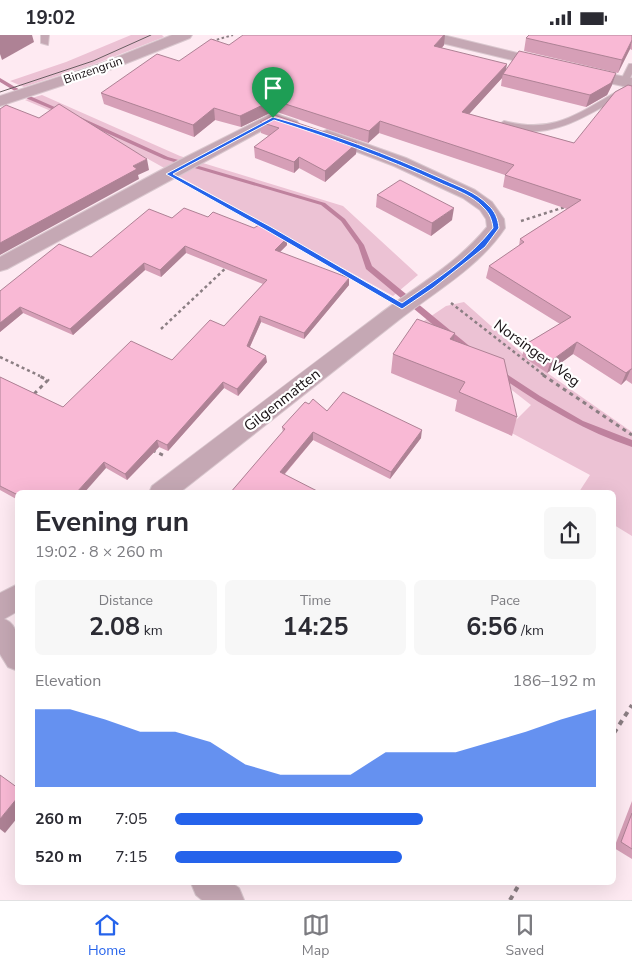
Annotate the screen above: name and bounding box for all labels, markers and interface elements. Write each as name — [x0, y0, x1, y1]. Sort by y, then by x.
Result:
text: 19:02 — [25, 5, 75, 31]
street label: Binzengrün — [61, 52, 125, 88]
pin — [252, 67, 294, 118]
icon: arrive — [259, 74, 287, 102]
street label: Norsinger Weg — [490, 315, 584, 391]
street label: Gilgenmatten — [240, 364, 324, 436]
text: Evening run — [35, 503, 189, 541]
button: share — [544, 507, 596, 559]
text: 19:02 · 8 × 260 m — [35, 541, 163, 563]
text: Distance — [99, 591, 153, 610]
text: Time — [300, 591, 331, 610]
text: Pace — [490, 591, 520, 610]
text: 2.08 — [89, 610, 140, 644]
text: 14:25 — [282, 610, 349, 644]
text: 6:56 — [466, 610, 518, 644]
text: km — [140, 621, 163, 640]
text: /km — [518, 621, 544, 640]
text: Elevation — [35, 670, 101, 692]
text: 186–192 m — [513, 670, 596, 692]
text: 260 m — [35, 808, 82, 830]
text: 7:05 — [115, 808, 147, 830]
text: 520 m — [35, 846, 82, 868]
text: 7:15 — [115, 846, 147, 868]
tab: Home — [88, 911, 126, 960]
tab: Map — [302, 911, 330, 960]
tab: Saved — [505, 911, 544, 960]

